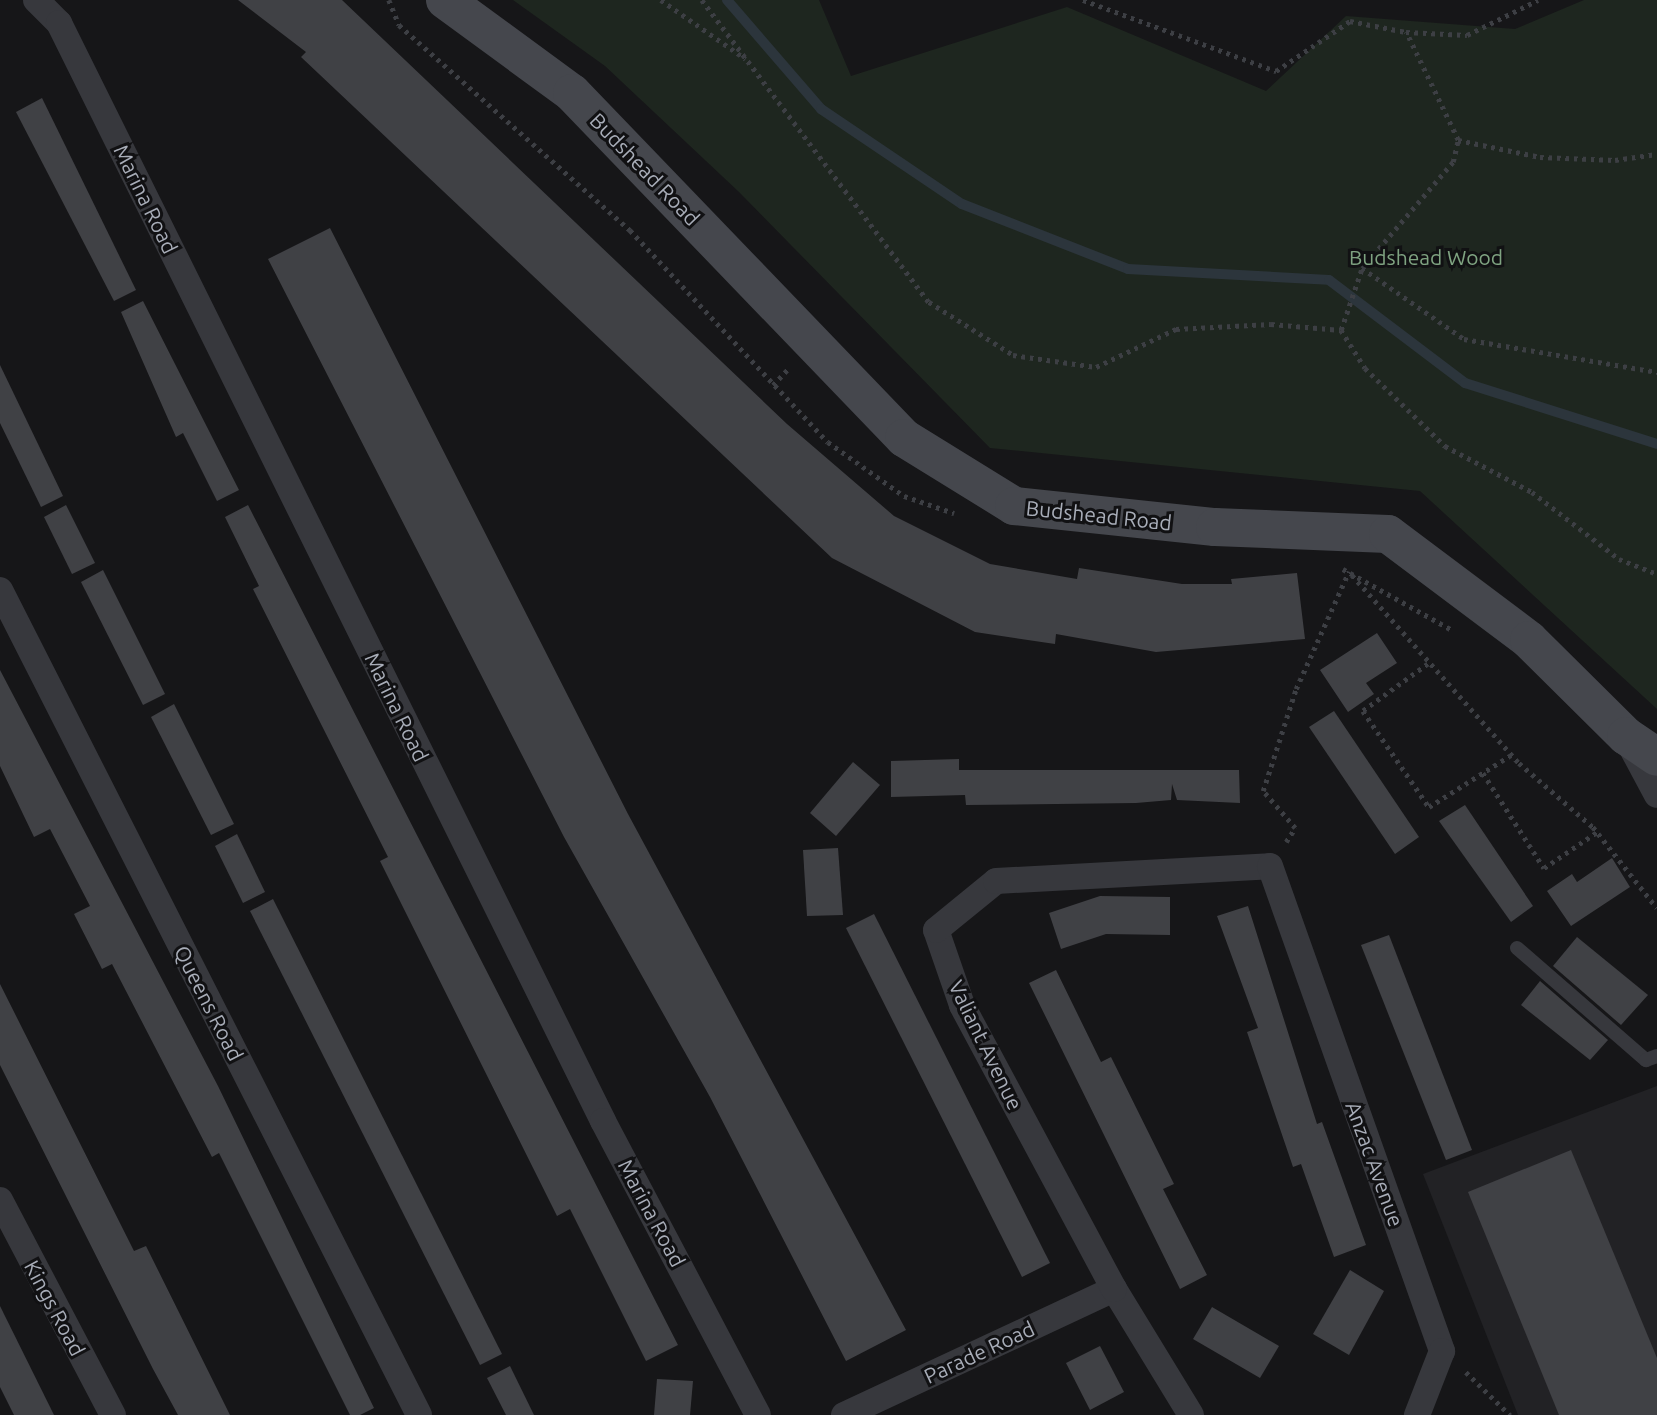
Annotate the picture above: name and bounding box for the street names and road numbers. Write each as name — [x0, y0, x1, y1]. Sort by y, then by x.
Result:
street label: Budshead Road — [585, 108, 705, 230]
street label: Marina Road — [109, 140, 183, 258]
street label: Budshead Road — [1025, 495, 1173, 535]
street label: Marina Road — [360, 648, 434, 766]
street label: Queens Road — [169, 941, 249, 1065]
street label: Valiant Avenue — [944, 976, 1028, 1114]
street label: Anzac Avenue — [1341, 1098, 1409, 1230]
street label: Marina Road — [613, 1155, 691, 1271]
street label: Kings Road — [19, 1256, 91, 1360]
street label: Parade Road — [920, 1315, 1038, 1389]

